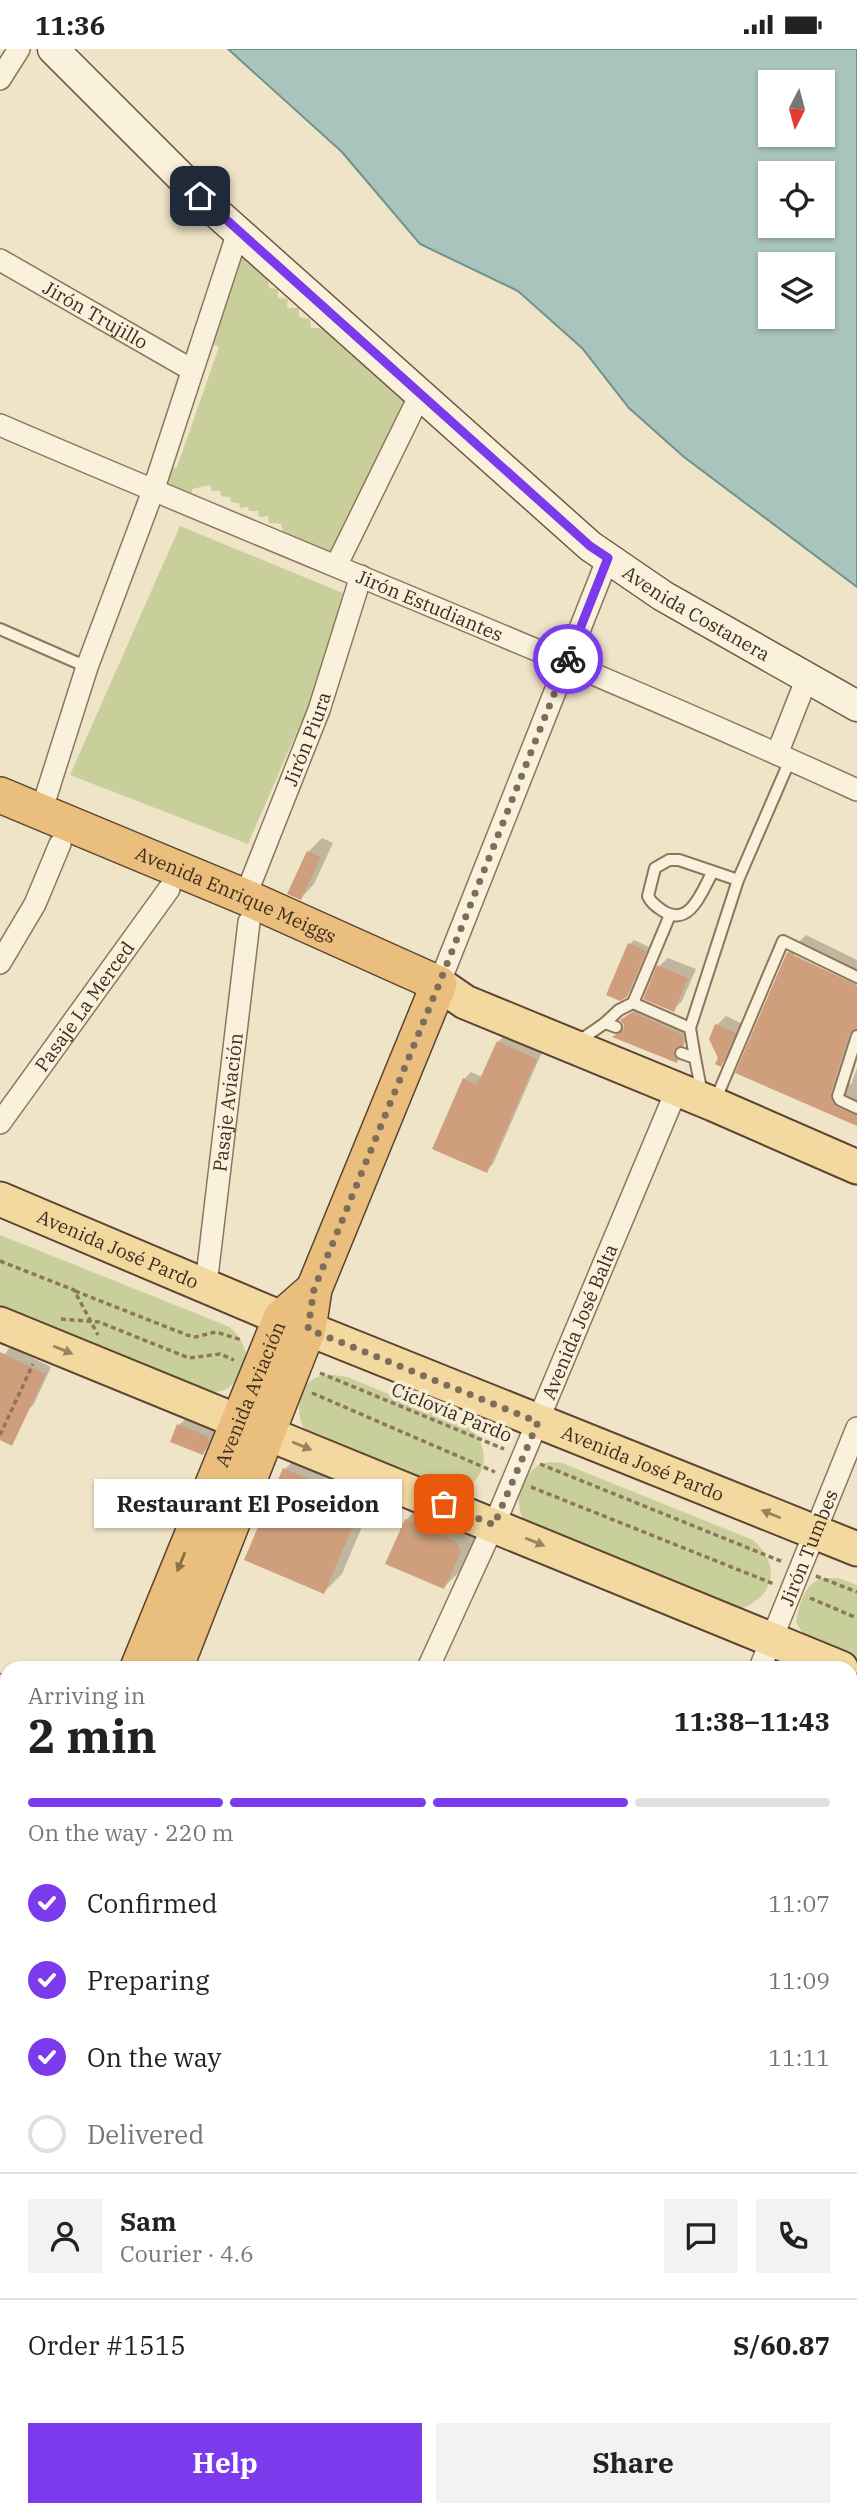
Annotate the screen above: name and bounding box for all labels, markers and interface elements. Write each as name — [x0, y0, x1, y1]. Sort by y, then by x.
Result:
text: 11:36 — [35, 8, 105, 42]
north arrow — [758, 70, 835, 147]
map controls — [758, 70, 835, 329]
button: locate — [758, 161, 835, 238]
pin — [170, 166, 230, 226]
icon: home — [181, 177, 219, 215]
button: layers — [758, 252, 835, 329]
street label: Jirón Trujillo — [39, 275, 152, 354]
street label: Avenida Costanera — [618, 560, 774, 666]
street label: Jirón Estudiantes — [353, 564, 507, 647]
courier — [533, 624, 603, 694]
icon: bike — [549, 640, 587, 678]
street label: Jirón Piura — [278, 689, 336, 789]
street label: Avenida Enrique Meiggs — [132, 841, 340, 948]
street label: Pasaje La Merced — [29, 936, 139, 1076]
street label: Pasaje Aviación — [208, 1031, 248, 1173]
street label: Avenida José Pardo — [34, 1204, 202, 1294]
street label: Avenida José Balta — [536, 1240, 623, 1403]
street label: Avenida Aviación — [210, 1318, 290, 1470]
one-way arrow — [53, 1345, 74, 1356]
street label: Ciclovía Pardo — [388, 1377, 516, 1447]
street label: Avenida José Pardo — [558, 1420, 728, 1506]
one-way arrow — [292, 1441, 313, 1452]
pin — [414, 1474, 474, 1534]
callout: Restaurant El Poseidon — [94, 1479, 402, 1529]
icon: bag — [425, 1485, 463, 1523]
street label: Jirón Tumbes — [774, 1486, 843, 1609]
text: Restaurant El Poseidon — [116, 1488, 380, 1518]
one-way arrow — [761, 1509, 782, 1520]
one-way arrow — [525, 1536, 546, 1547]
one-way arrow — [175, 1552, 186, 1573]
text: Arriving in — [28, 1680, 145, 1710]
text: 11:38–11:43 — [674, 1704, 830, 1738]
text: 2 min — [28, 1706, 157, 1766]
text: On the way · 220 m — [28, 1817, 234, 1847]
icon: check — [28, 1884, 66, 1922]
text: Confirmed — [87, 1886, 218, 1920]
text: 11:07 — [768, 1888, 830, 1918]
icon: check — [28, 1961, 66, 1999]
text: Preparing — [87, 1963, 209, 1997]
text: 11:09 — [768, 1965, 830, 1995]
icon: check — [28, 2038, 66, 2076]
text: On the way — [87, 2040, 221, 2074]
text: 11:11 — [768, 2042, 830, 2072]
text: Delivered — [87, 2117, 204, 2151]
button: person — [28, 2199, 102, 2273]
button: chat — [664, 2199, 738, 2273]
button: phone — [756, 2199, 830, 2273]
text: Sam — [120, 2204, 176, 2238]
text: Courier · 4.6 — [120, 2238, 254, 2268]
text: Order #1515 — [28, 2328, 186, 2362]
text: S/60.87 — [733, 2328, 830, 2362]
button: Help — [28, 2423, 422, 2503]
button: Share — [436, 2423, 830, 2503]

